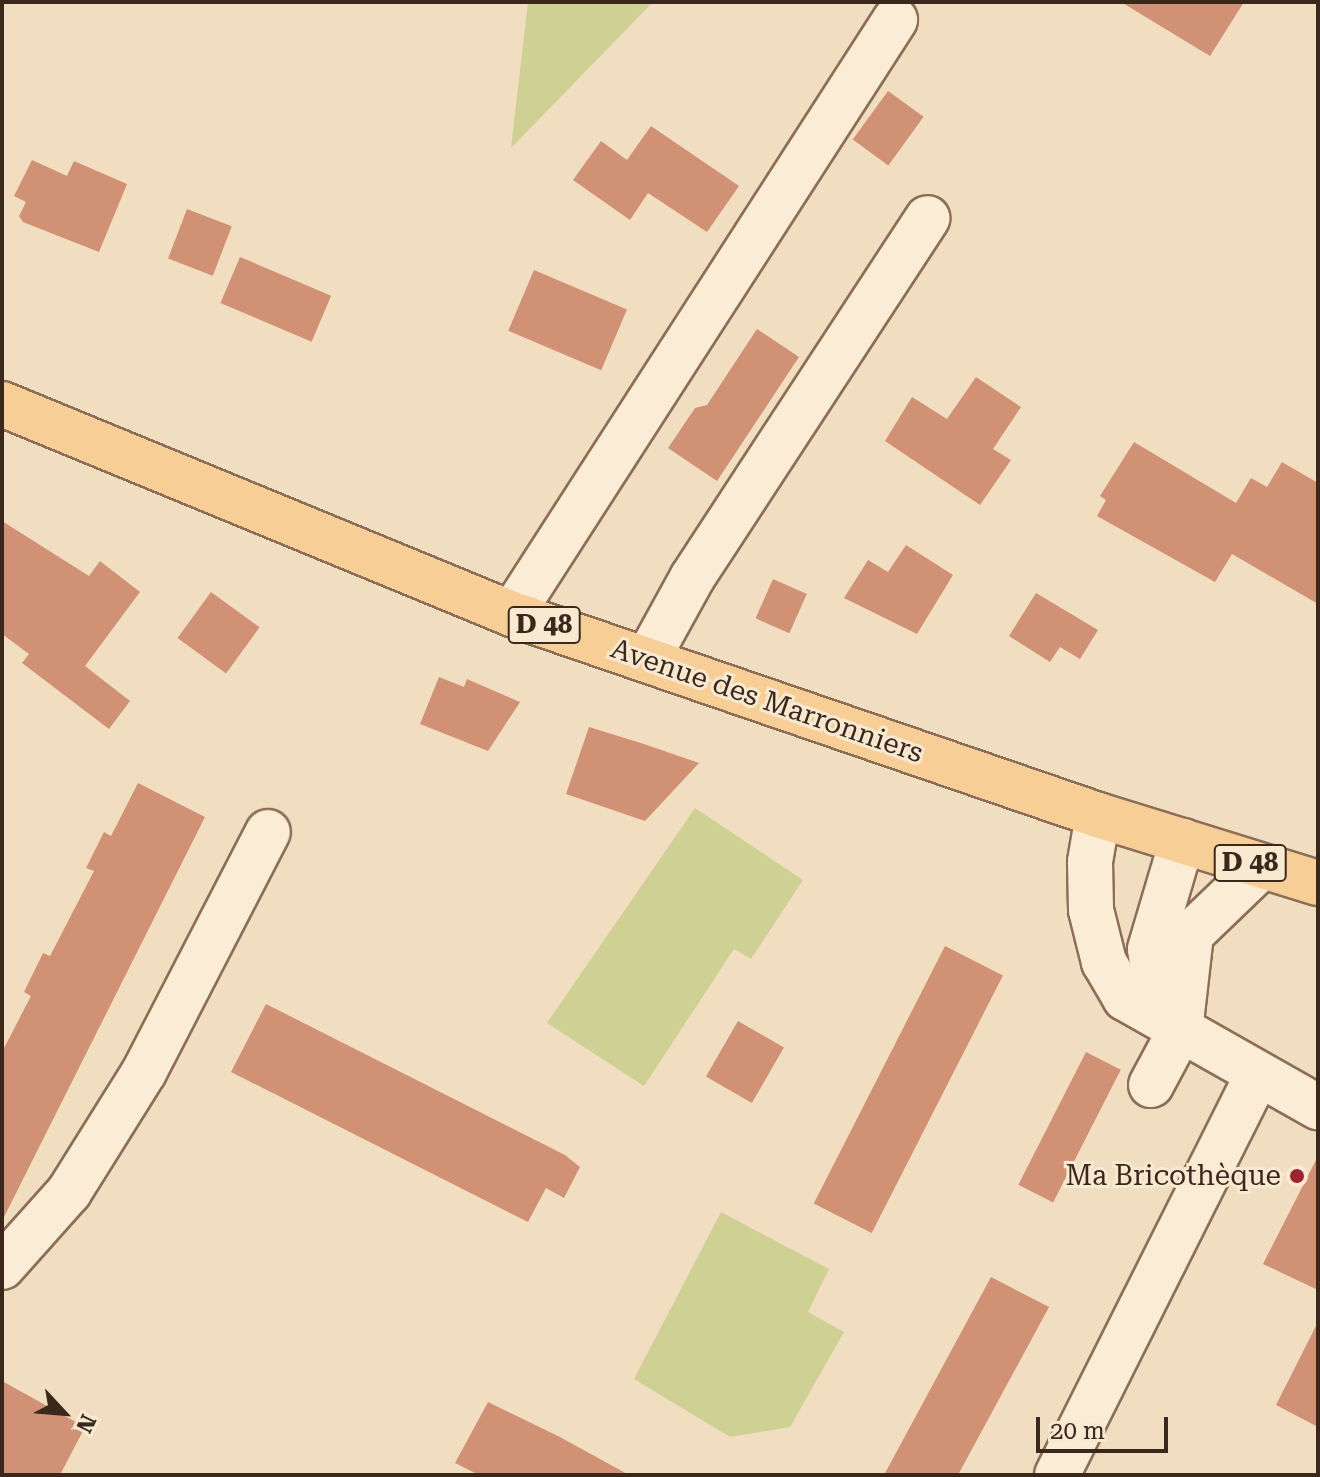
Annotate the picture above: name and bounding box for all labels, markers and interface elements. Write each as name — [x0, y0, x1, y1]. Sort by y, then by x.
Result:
road number: D 48 — [506, 603, 582, 647]
street label: Avenue des Marronniers — [607, 632, 927, 770]
road number: D 48 — [1212, 841, 1288, 885]
place label: Ma Bricothèque — [1066, 1159, 1281, 1193]
marker: Ma Bricothèque — [1288, 1167, 1306, 1185]
north arrow — [24, 1373, 104, 1453]
scale bar — [1040, 1401, 1172, 1451]
text: N — [71, 1411, 101, 1437]
text: 20 m — [1050, 1417, 1105, 1445]

